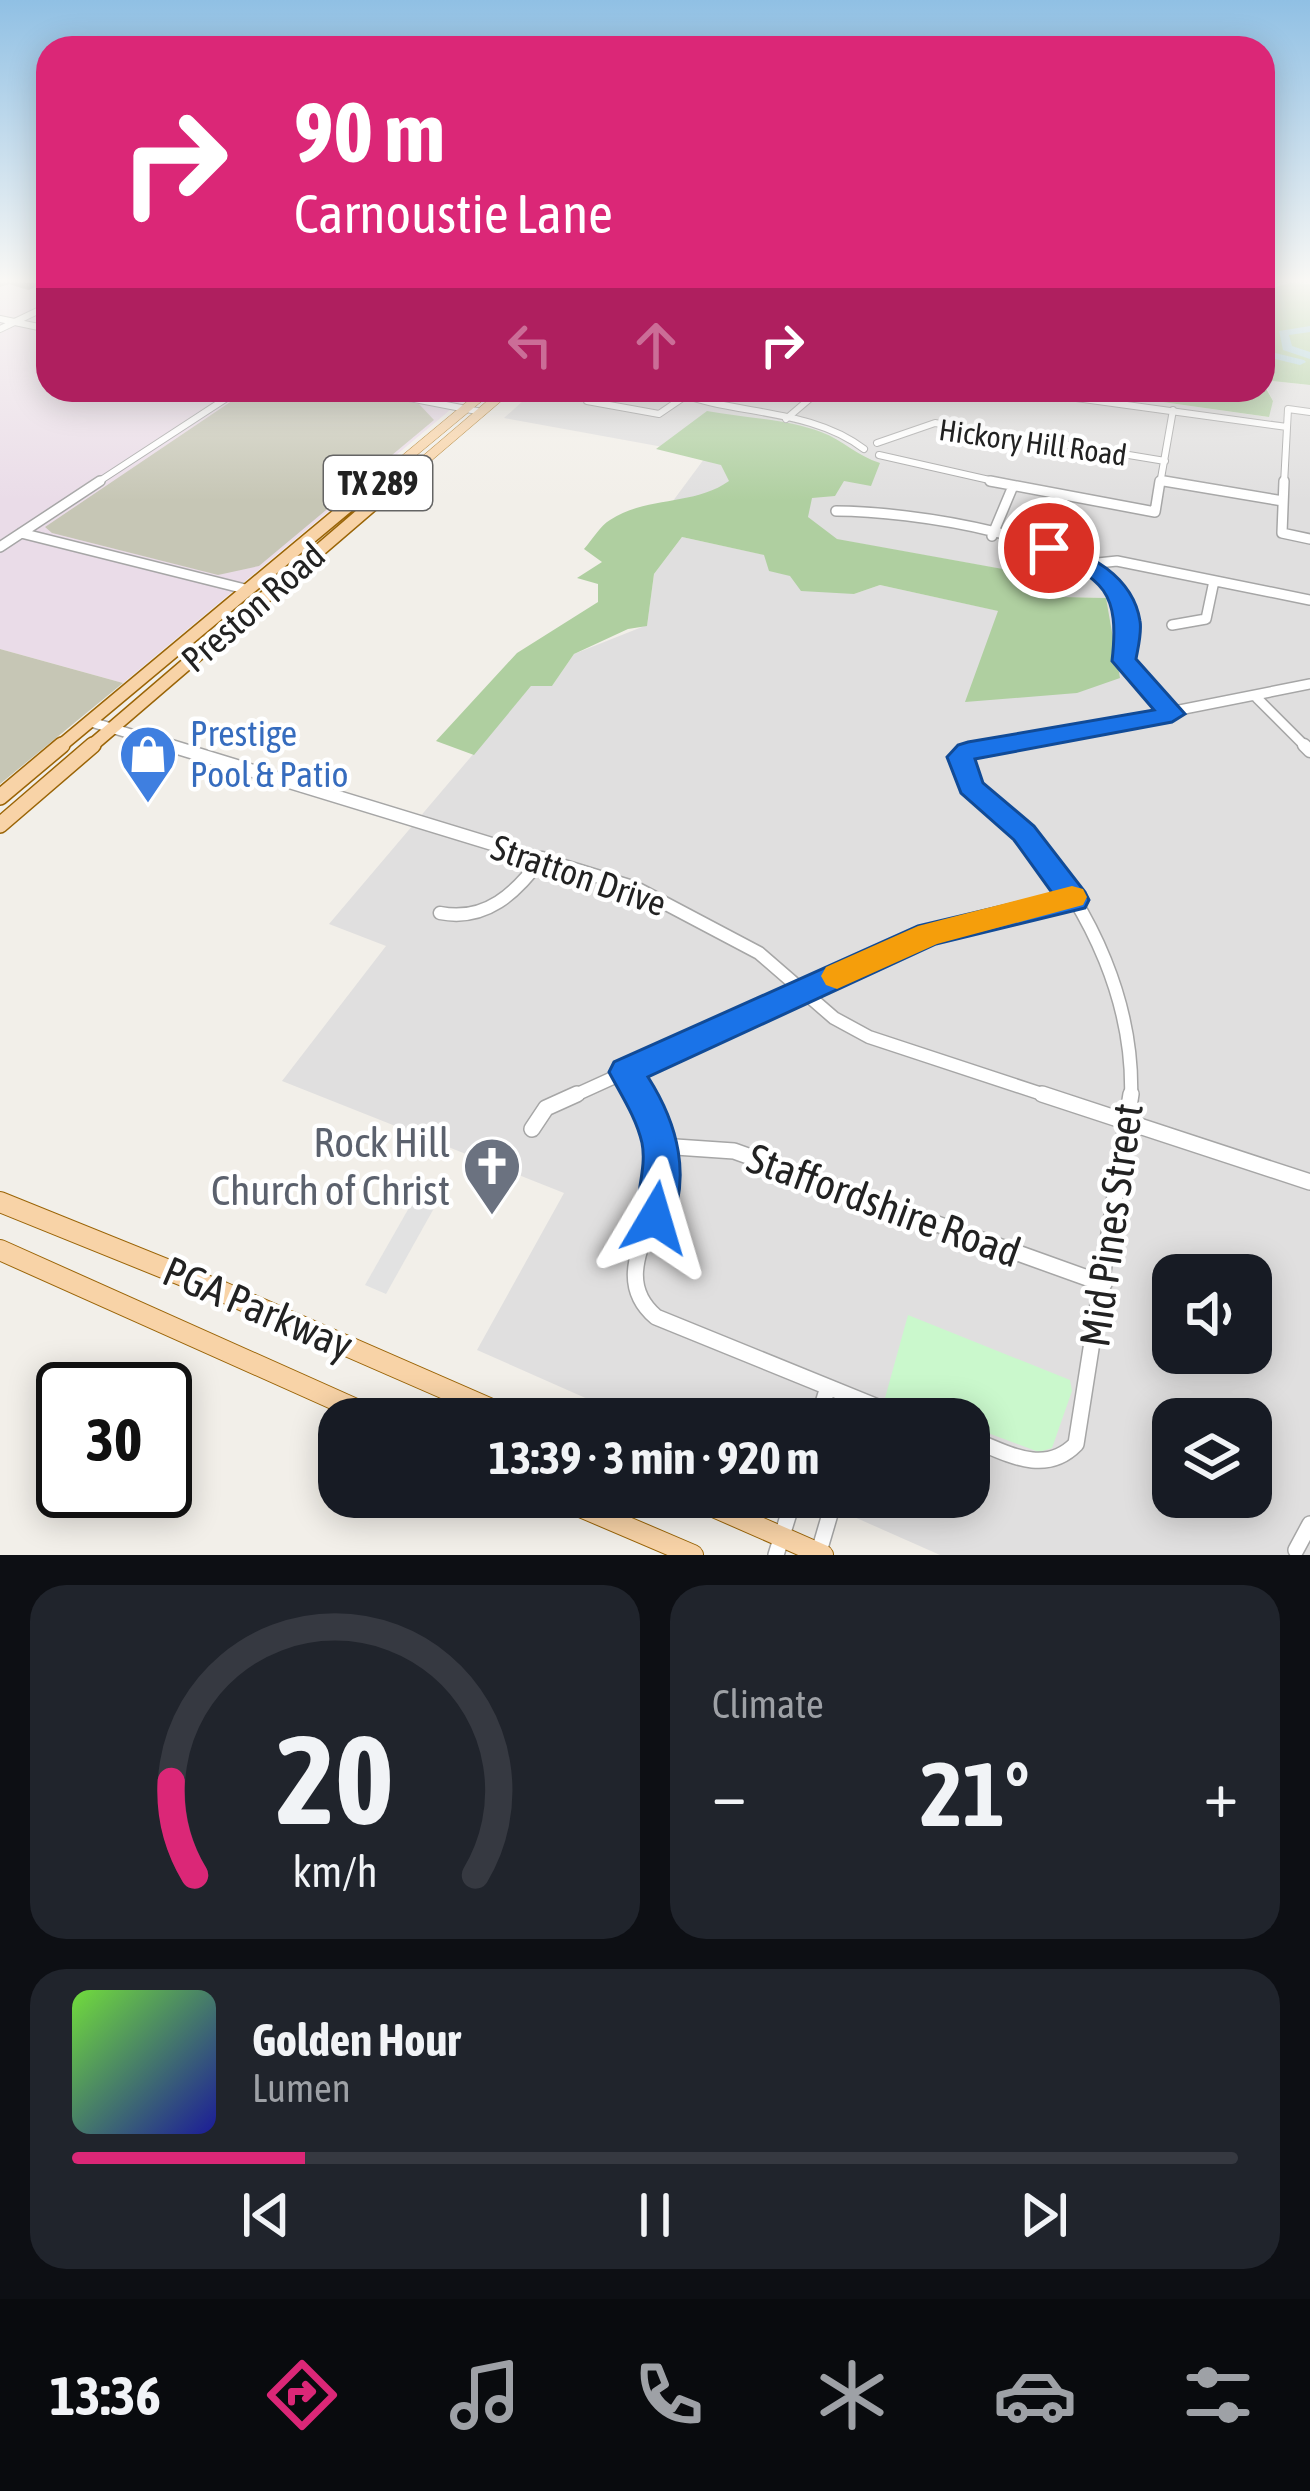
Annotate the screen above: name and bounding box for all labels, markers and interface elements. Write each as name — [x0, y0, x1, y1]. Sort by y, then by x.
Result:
icon: right — [96, 84, 252, 240]
text: 90 m — [294, 84, 445, 180]
text: Carnoustie Lane — [294, 183, 613, 244]
icon: left — [497, 312, 563, 378]
icon: ahead — [623, 312, 689, 378]
icon: right — [749, 312, 815, 378]
street label: Hickory Hill Road — [937, 412, 1129, 472]
road number: TX 289 — [324, 456, 432, 510]
pin — [998, 497, 1100, 599]
icon: arrive — [1016, 515, 1082, 581]
street label: Preston Road — [173, 534, 333, 680]
place label: Prestige Pool & Patio — [190, 712, 348, 795]
shop icon: Prestige Pool & Patio — [117, 723, 179, 805]
street label: Stratton Drive — [486, 826, 672, 924]
street label: Mid Pines Street — [1070, 1100, 1152, 1350]
place label: Rock Hill Church of Christ — [211, 1118, 450, 1214]
street label: Staffordshire Road — [741, 1133, 1027, 1277]
church icon: Rock Hill Church of Christ — [461, 1135, 523, 1217]
position arrow — [592, 1155, 718, 1281]
street label: PGA Parkway — [156, 1247, 360, 1369]
map controls — [1152, 1254, 1272, 1518]
button: sound — [1152, 1254, 1272, 1374]
speed limit sign: 30 — [36, 1362, 192, 1518]
button: layers — [1152, 1398, 1272, 1518]
text: 13:39 · 3 min · 920 m — [489, 1432, 819, 1484]
text: Climate — [712, 1682, 824, 1726]
text: 20 — [276, 1707, 394, 1850]
text: 21° — [920, 1742, 1030, 1845]
text: − — [712, 1755, 746, 1831]
text: + — [1204, 1755, 1238, 1831]
text: km/h — [292, 1847, 378, 1896]
text: Golden Hour — [252, 2014, 461, 2066]
text: Lumen — [252, 2066, 351, 2110]
icon: previous — [233, 2182, 299, 2248]
icon: pause — [622, 2182, 688, 2248]
icon: next — [1011, 2182, 1077, 2248]
icon: directions — [260, 2353, 344, 2437]
icon: music — [443, 2353, 527, 2437]
icon: phone — [627, 2353, 711, 2437]
icon: climate — [810, 2353, 894, 2437]
icon: car — [993, 2353, 1077, 2437]
icon: filters — [1176, 2353, 1260, 2437]
text: 13:36 — [50, 2365, 161, 2426]

